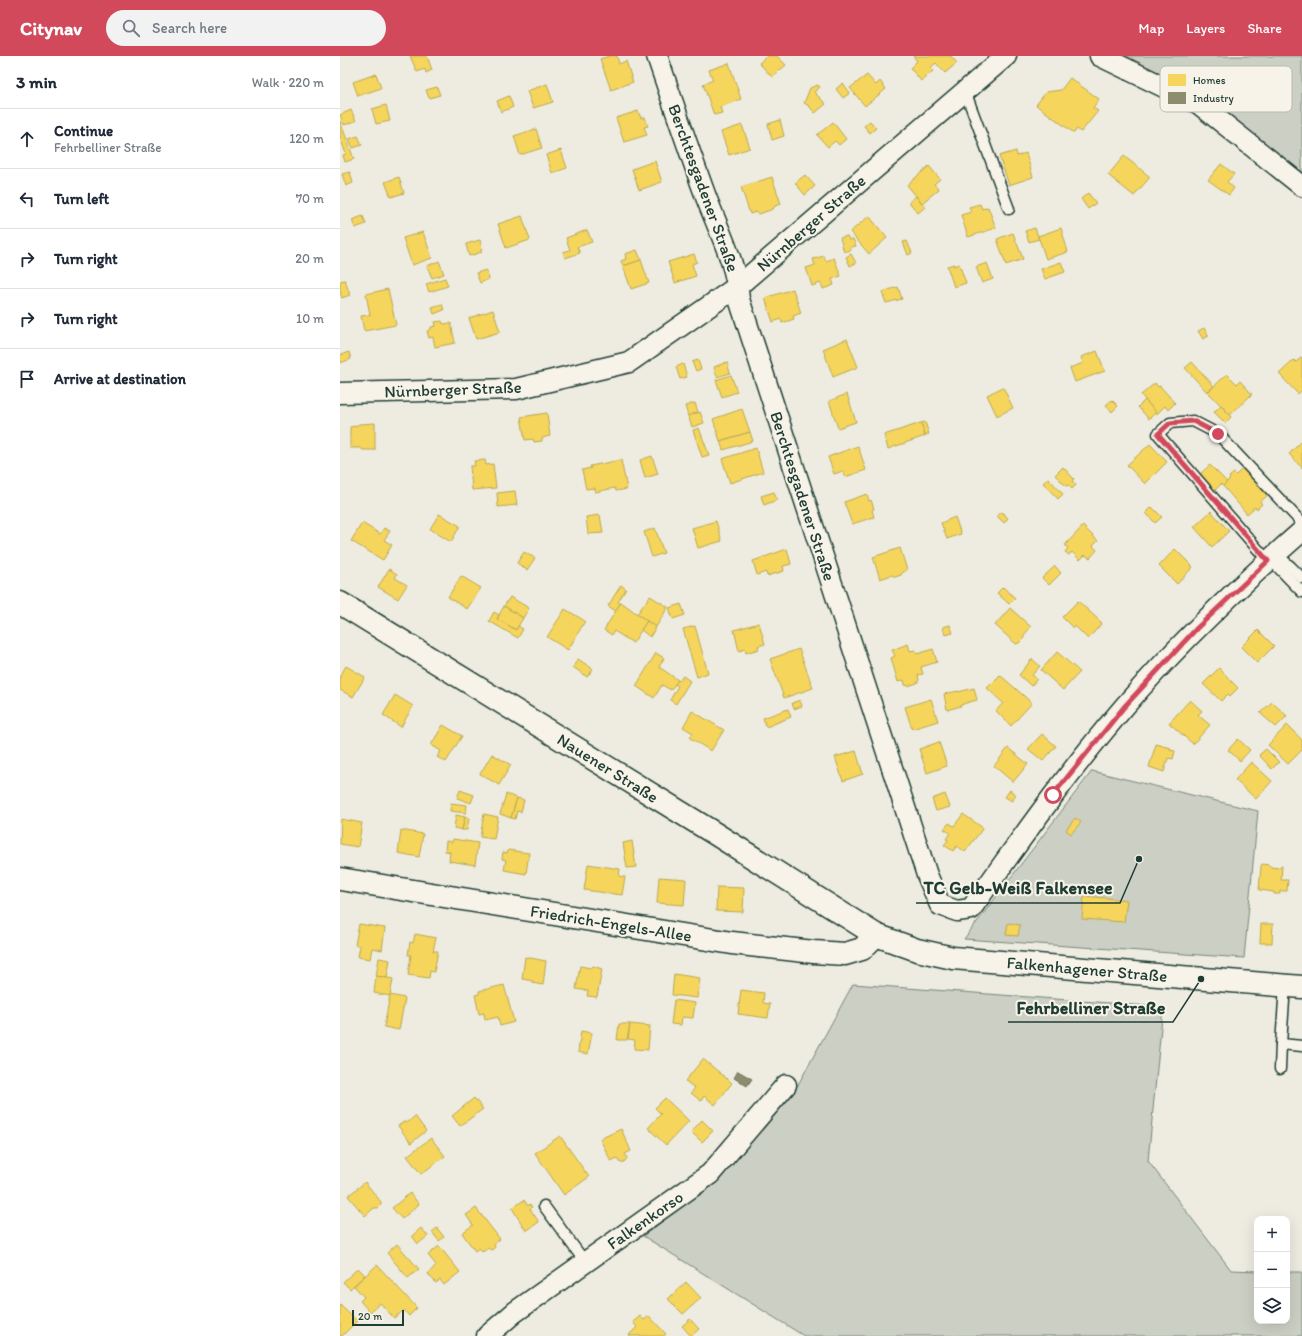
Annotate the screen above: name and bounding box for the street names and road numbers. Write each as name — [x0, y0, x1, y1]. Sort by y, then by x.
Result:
street label: Berchtesgadener Straße — [664, 101, 744, 275]
street label: Nürnberger Straße — [753, 170, 869, 276]
street label: Nürnberger Straße — [384, 377, 522, 401]
street label: Berchtesgadener Straße — [766, 409, 840, 583]
street label: Nauener Straße — [554, 729, 662, 807]
street label: Friedrich-Engels-Allee — [529, 900, 693, 946]
street label: Falkenhagener Straße — [1006, 952, 1168, 986]
street label: Falkenkorso — [603, 1186, 687, 1254]

